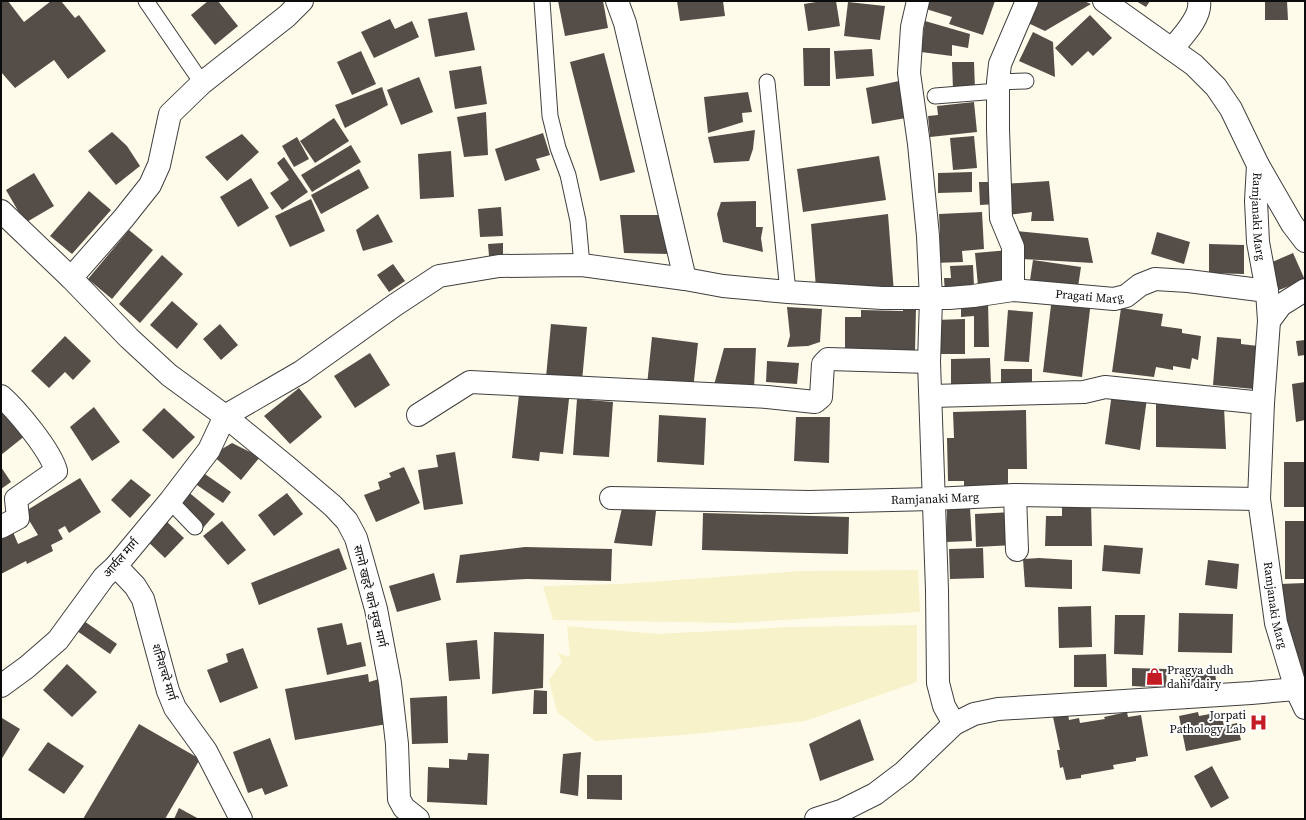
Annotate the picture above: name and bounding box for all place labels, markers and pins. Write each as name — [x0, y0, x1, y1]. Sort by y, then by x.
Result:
place label: Pragya dudh dahi dairy — [1167, 662, 1234, 692]
shop icon: Pragya dudh dahi dairy — [1144, 667, 1164, 687]
place label: Jorpati Pathology Lab — [1170, 707, 1246, 737]
hospital icon: Jorpati Pathology Lab — [1249, 712, 1269, 732]

